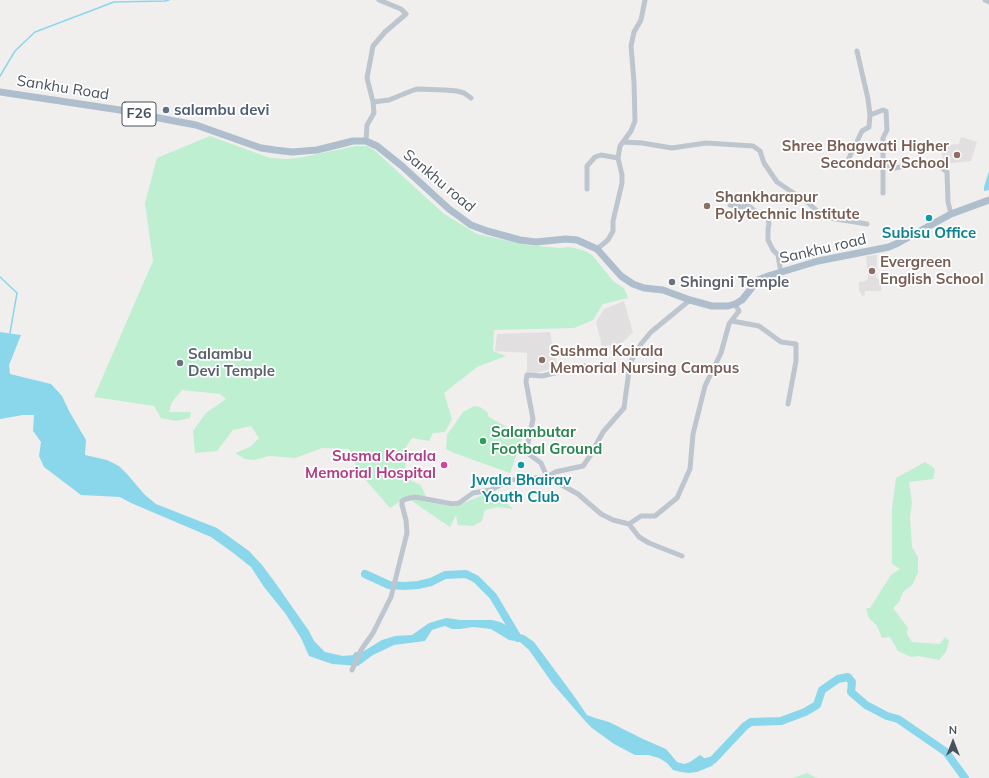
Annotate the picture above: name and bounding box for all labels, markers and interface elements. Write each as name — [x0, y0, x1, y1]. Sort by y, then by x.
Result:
street label: Sankhu Road — [16, 72, 110, 104]
place label: salambu devi — [174, 101, 269, 119]
road number: F26 — [122, 102, 156, 126]
marker: salambu devi — [161, 105, 171, 115]
place label: Shree Bhagwati Higher Secondary School — [782, 137, 949, 172]
street label: Sankhu road — [399, 146, 479, 216]
marker: Shree Bhagwati Higher Secondary School — [952, 150, 962, 160]
place label: Shankharapur Polytechnic Institute — [715, 188, 860, 223]
marker: Shankharapur Polytechnic Institute — [702, 201, 712, 211]
marker: Subisu Office — [924, 213, 934, 223]
place label: Subisu Office — [882, 224, 976, 242]
street label: Sankhu road — [778, 230, 868, 268]
place label: Evergreen English School — [880, 253, 984, 288]
marker: Evergreen English School — [867, 266, 877, 276]
place label: Shingni Temple — [680, 273, 789, 291]
marker: Shingni Temple — [667, 277, 677, 287]
place label: Sushma Koirala Memorial Nursing Campus — [550, 342, 739, 377]
place label: Salambu Devi Temple — [188, 345, 275, 380]
marker: Sushma Koirala Memorial Nursing Campus — [537, 355, 547, 365]
marker: Salambu Devi Temple — [175, 358, 185, 368]
place label: Salambutar Footbal Ground — [491, 423, 602, 458]
marker: Salambutar Footbal Ground — [478, 436, 488, 446]
place label: Susma Koirala Memorial Hospital — [305, 447, 436, 482]
marker: Susma Koirala Memorial Hospital — [439, 460, 449, 470]
marker: Jwala Bhairav Youth Club — [516, 460, 526, 470]
place label: Jwala Bhairav Youth Club — [471, 471, 571, 506]
north arrow — [933, 722, 973, 762]
text: N — [949, 723, 957, 737]

